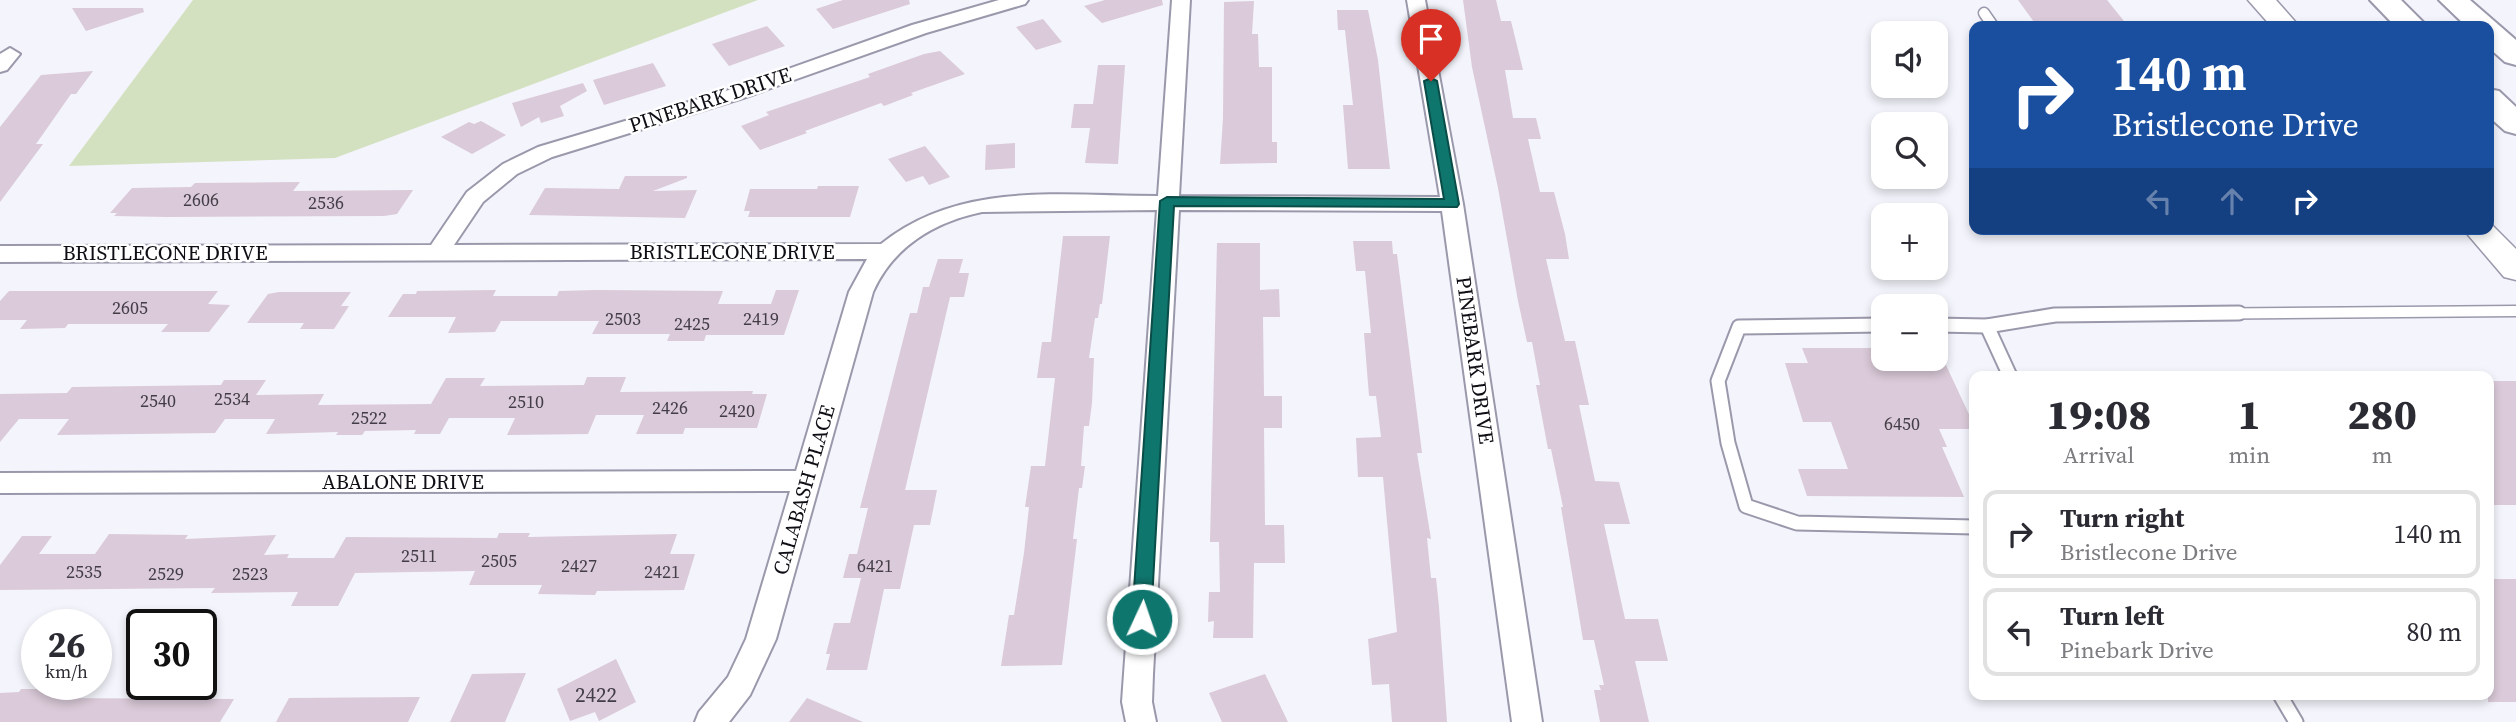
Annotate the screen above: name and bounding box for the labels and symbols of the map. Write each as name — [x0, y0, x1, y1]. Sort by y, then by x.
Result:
pin — [1401, 9, 1461, 81]
street label: PINEBARK DRIVE — [625, 60, 795, 139]
house number: 2606 — [183, 187, 219, 212]
house number: 2536 — [308, 190, 344, 215]
street label: BRISTLECONE DRIVE — [629, 237, 835, 266]
street label: BRISTLECONE DRIVE — [62, 238, 268, 267]
street label: PINEBARK DRIVE — [1449, 274, 1502, 446]
house number: 2605 — [112, 295, 148, 320]
house number: 2503 — [605, 306, 641, 331]
house number: 2419 — [743, 306, 779, 331]
house number: 2425 — [674, 311, 710, 336]
house number: 2534 — [214, 386, 250, 411]
house number: 2540 — [140, 388, 176, 413]
house number: 2510 — [508, 389, 544, 414]
house number: 2426 — [652, 395, 688, 420]
house number: 2420 — [719, 398, 755, 423]
street label: CALABASH PLACE — [765, 402, 842, 578]
house number: 2522 — [351, 405, 387, 430]
house number: 6450 — [1884, 411, 1920, 436]
street label: ABALONE DRIVE — [322, 467, 484, 496]
house number: 2511 — [401, 543, 437, 568]
house number: 2505 — [481, 548, 517, 573]
house number: 2427 — [561, 553, 597, 578]
house number: 6421 — [857, 553, 893, 578]
house number: 2535 — [66, 559, 102, 584]
house number: 2421 — [644, 559, 680, 584]
house number: 2529 — [148, 561, 184, 586]
house number: 2523 — [232, 561, 268, 586]
position arrow — [1105, 582, 1179, 656]
speed limit sign: 30 — [126, 609, 217, 700]
house number: 2422 — [575, 680, 617, 709]

